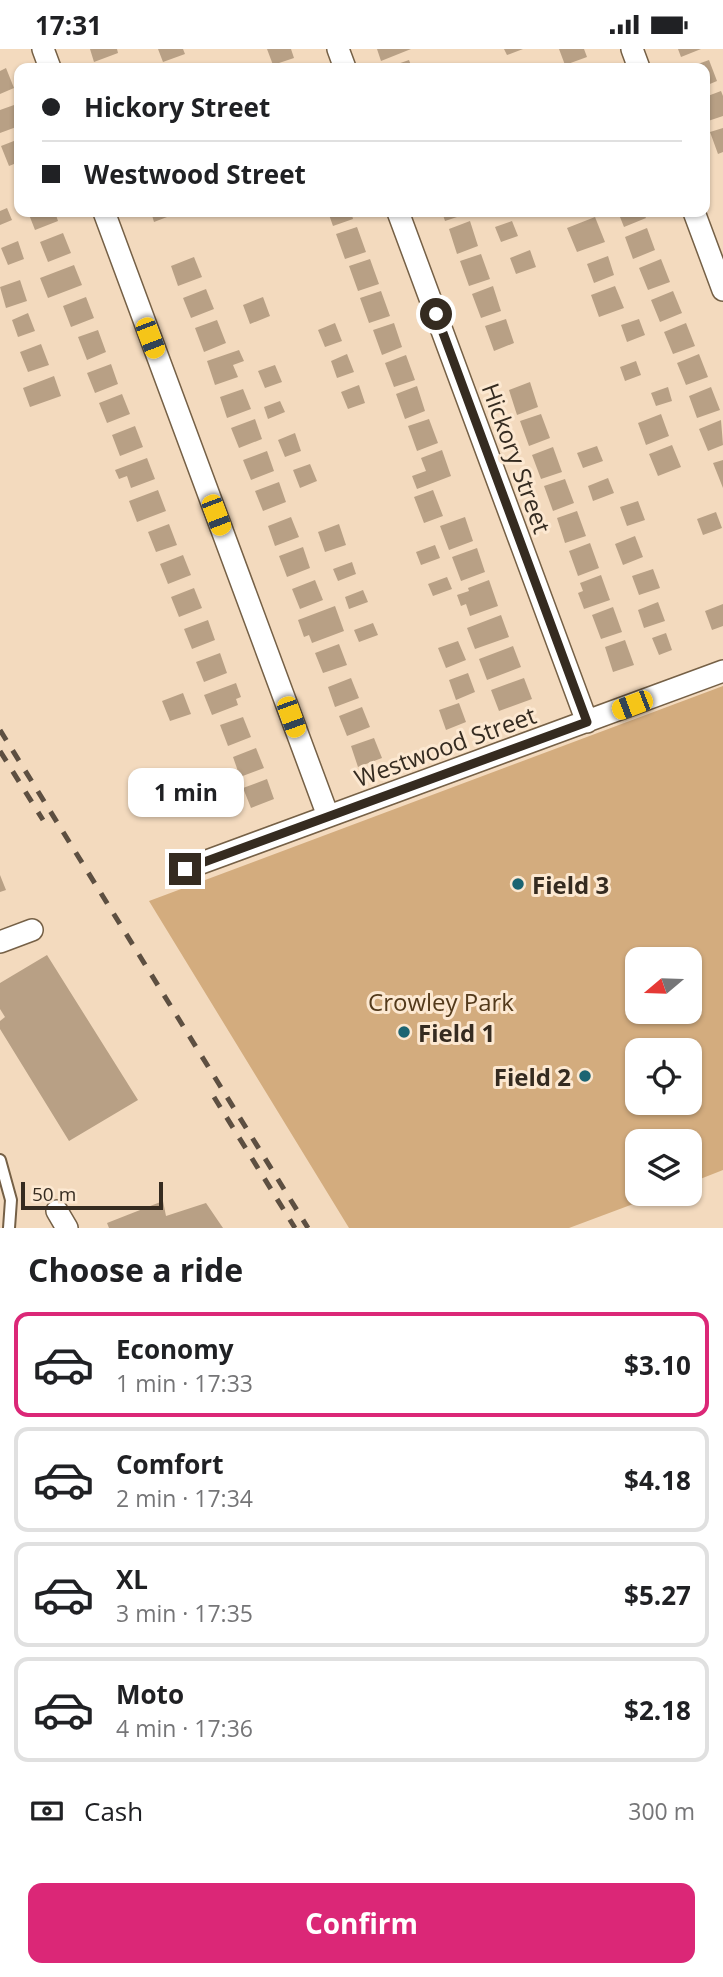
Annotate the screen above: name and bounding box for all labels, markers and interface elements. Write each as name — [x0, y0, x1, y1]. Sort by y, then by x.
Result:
text: 17:31 — [35, 7, 102, 43]
text: Hickory Street — [84, 89, 270, 125]
text: Westwood Street — [84, 156, 306, 192]
route start — [420, 298, 452, 330]
car — [133, 315, 168, 361]
street label: Hickory Street — [475, 378, 559, 538]
car — [199, 492, 234, 538]
car — [609, 688, 656, 722]
car — [274, 694, 309, 740]
street label: Westwood Street — [350, 698, 540, 794]
callout: 1 min — [127, 767, 243, 817]
text: 1 min — [154, 776, 218, 808]
route end — [169, 853, 201, 885]
place label: Field 3 — [532, 868, 609, 901]
marker: Field 3 — [510, 876, 526, 892]
north arrow — [625, 947, 702, 1024]
map controls — [625, 947, 702, 1206]
park label: Crowley Park — [368, 985, 514, 1018]
place label: Field 1 — [418, 1016, 495, 1049]
marker: Field 1 — [396, 1024, 412, 1040]
button: locate — [625, 1038, 702, 1115]
place label: Field 2 — [494, 1060, 571, 1093]
marker: Field 2 — [577, 1068, 593, 1084]
button: layers — [625, 1129, 702, 1206]
scale bar — [21, 1179, 163, 1211]
text: 50 m — [32, 1181, 76, 1207]
text: Choose a ride — [28, 1248, 243, 1291]
text: Economy — [116, 1331, 234, 1367]
icon: car — [32, 1333, 95, 1396]
text: $3.10 — [624, 1347, 691, 1383]
text: 1 min · 17:33 — [116, 1367, 253, 1399]
text: Comfort — [116, 1446, 223, 1482]
icon: car — [32, 1448, 95, 1511]
text: $4.18 — [624, 1462, 691, 1498]
text: 2 min · 17:34 — [116, 1482, 253, 1514]
text: XL — [116, 1561, 148, 1597]
icon: car — [32, 1563, 95, 1626]
text: $5.27 — [624, 1577, 691, 1613]
text: 3 min · 17:35 — [116, 1597, 253, 1629]
text: Moto — [116, 1676, 184, 1712]
icon: car — [32, 1678, 95, 1741]
text: $2.18 — [624, 1692, 691, 1728]
text: 4 min · 17:36 — [116, 1712, 253, 1744]
icon: cash — [28, 1792, 66, 1830]
text: Cash — [84, 1793, 143, 1829]
text: 300 m — [628, 1795, 695, 1827]
button: Confirm — [28, 1883, 695, 1963]

